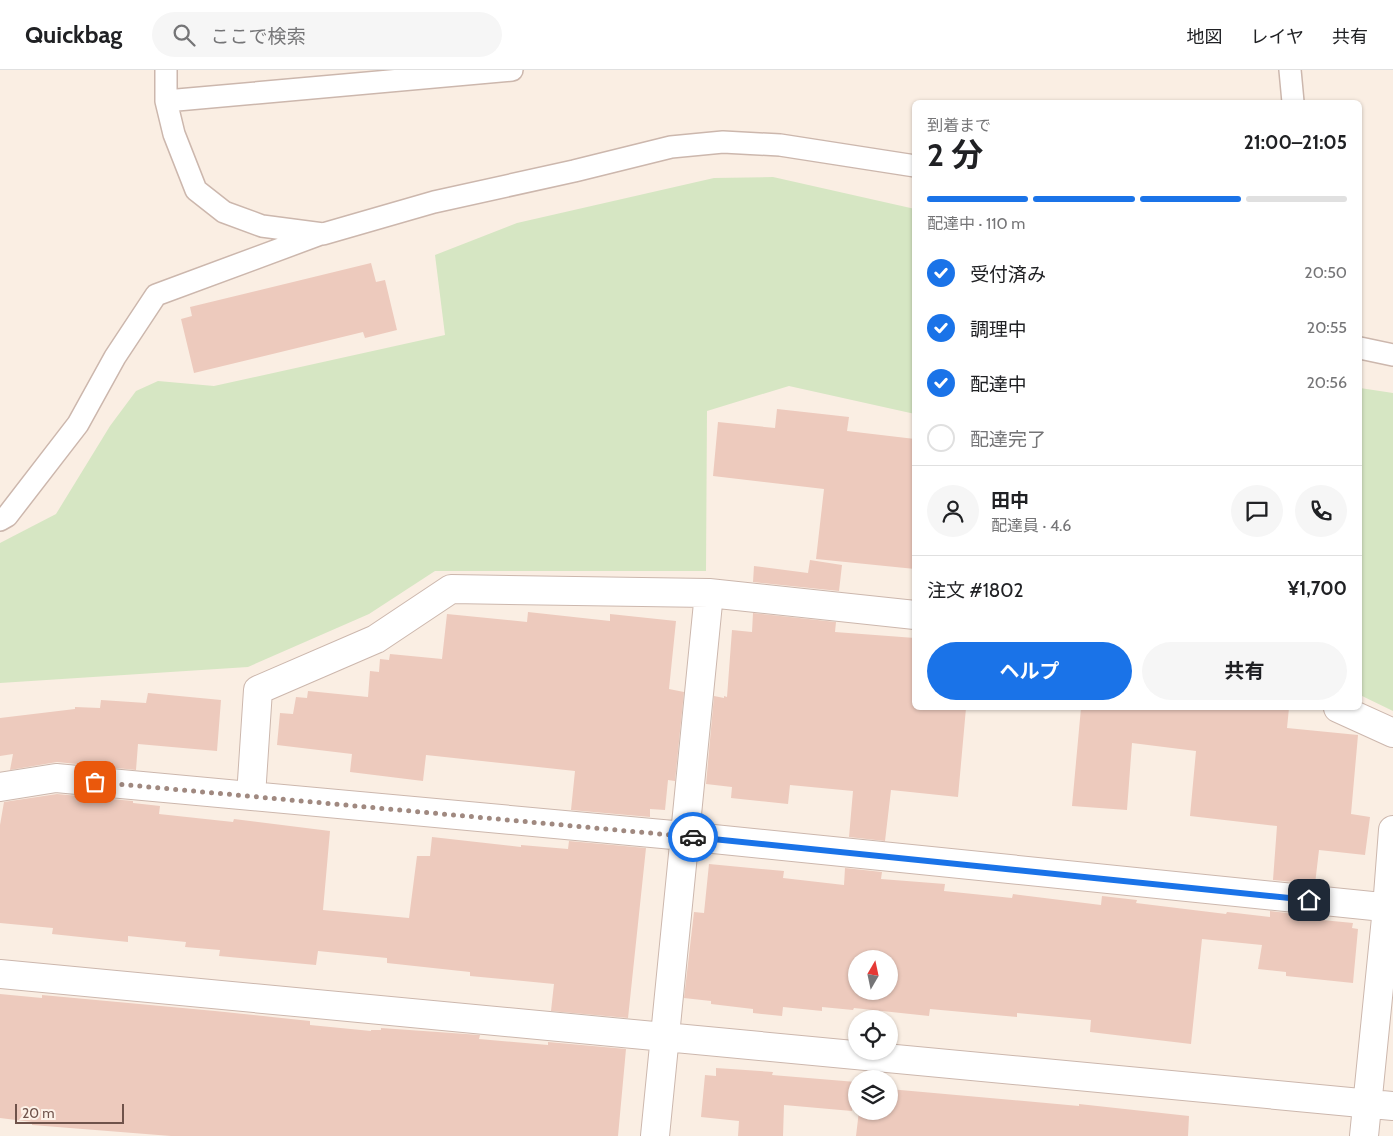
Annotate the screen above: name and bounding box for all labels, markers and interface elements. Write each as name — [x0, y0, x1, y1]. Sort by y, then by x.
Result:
search box — [152, 12, 502, 57]
text: Quickbag — [25, 20, 122, 49]
icon: search — [170, 21, 198, 49]
text: ここで検索 — [210, 25, 305, 48]
text: 地図 — [1187, 26, 1223, 48]
text: レイヤ — [1251, 26, 1304, 48]
text: 共有 — [1332, 26, 1368, 48]
text: 到着まで — [927, 116, 991, 135]
text: 21:00–21:05 — [1244, 131, 1347, 154]
text: 2 分 — [927, 135, 983, 174]
text: 配達中 · 110 m — [927, 214, 1025, 233]
icon: check — [927, 259, 955, 287]
text: 受付済み — [970, 263, 1046, 286]
text: 20:50 — [1304, 263, 1347, 282]
icon: check — [927, 314, 955, 342]
text: 調理中 — [970, 318, 1027, 341]
text: 20:55 — [1307, 318, 1347, 337]
icon: check — [927, 369, 955, 397]
text: 配達中 — [970, 373, 1027, 396]
text: 20:56 — [1306, 373, 1347, 392]
text: 配達完了 — [970, 428, 1046, 451]
button: person — [927, 485, 979, 537]
button: chat — [1231, 485, 1283, 537]
button: phone — [1295, 485, 1347, 537]
text: 田中 — [991, 489, 1029, 512]
text: 配達員 · 4.6 — [991, 516, 1071, 535]
text: ¥1,700 — [1288, 577, 1347, 600]
text: 注文 #1802 — [927, 579, 1024, 602]
button: ヘルプ — [927, 642, 1132, 700]
button: 共有 — [1142, 642, 1347, 700]
pin — [74, 761, 116, 803]
icon: bag — [81, 768, 109, 796]
courier — [668, 812, 718, 862]
icon: car — [679, 823, 707, 851]
pin — [1288, 879, 1330, 921]
icon: home — [1295, 886, 1323, 914]
north arrow — [848, 950, 898, 1000]
map controls — [848, 950, 898, 1120]
button: locate — [848, 1010, 898, 1060]
button: layers — [848, 1070, 898, 1120]
scale bar — [15, 1101, 124, 1124]
text: 20 m — [22, 1104, 55, 1122]

